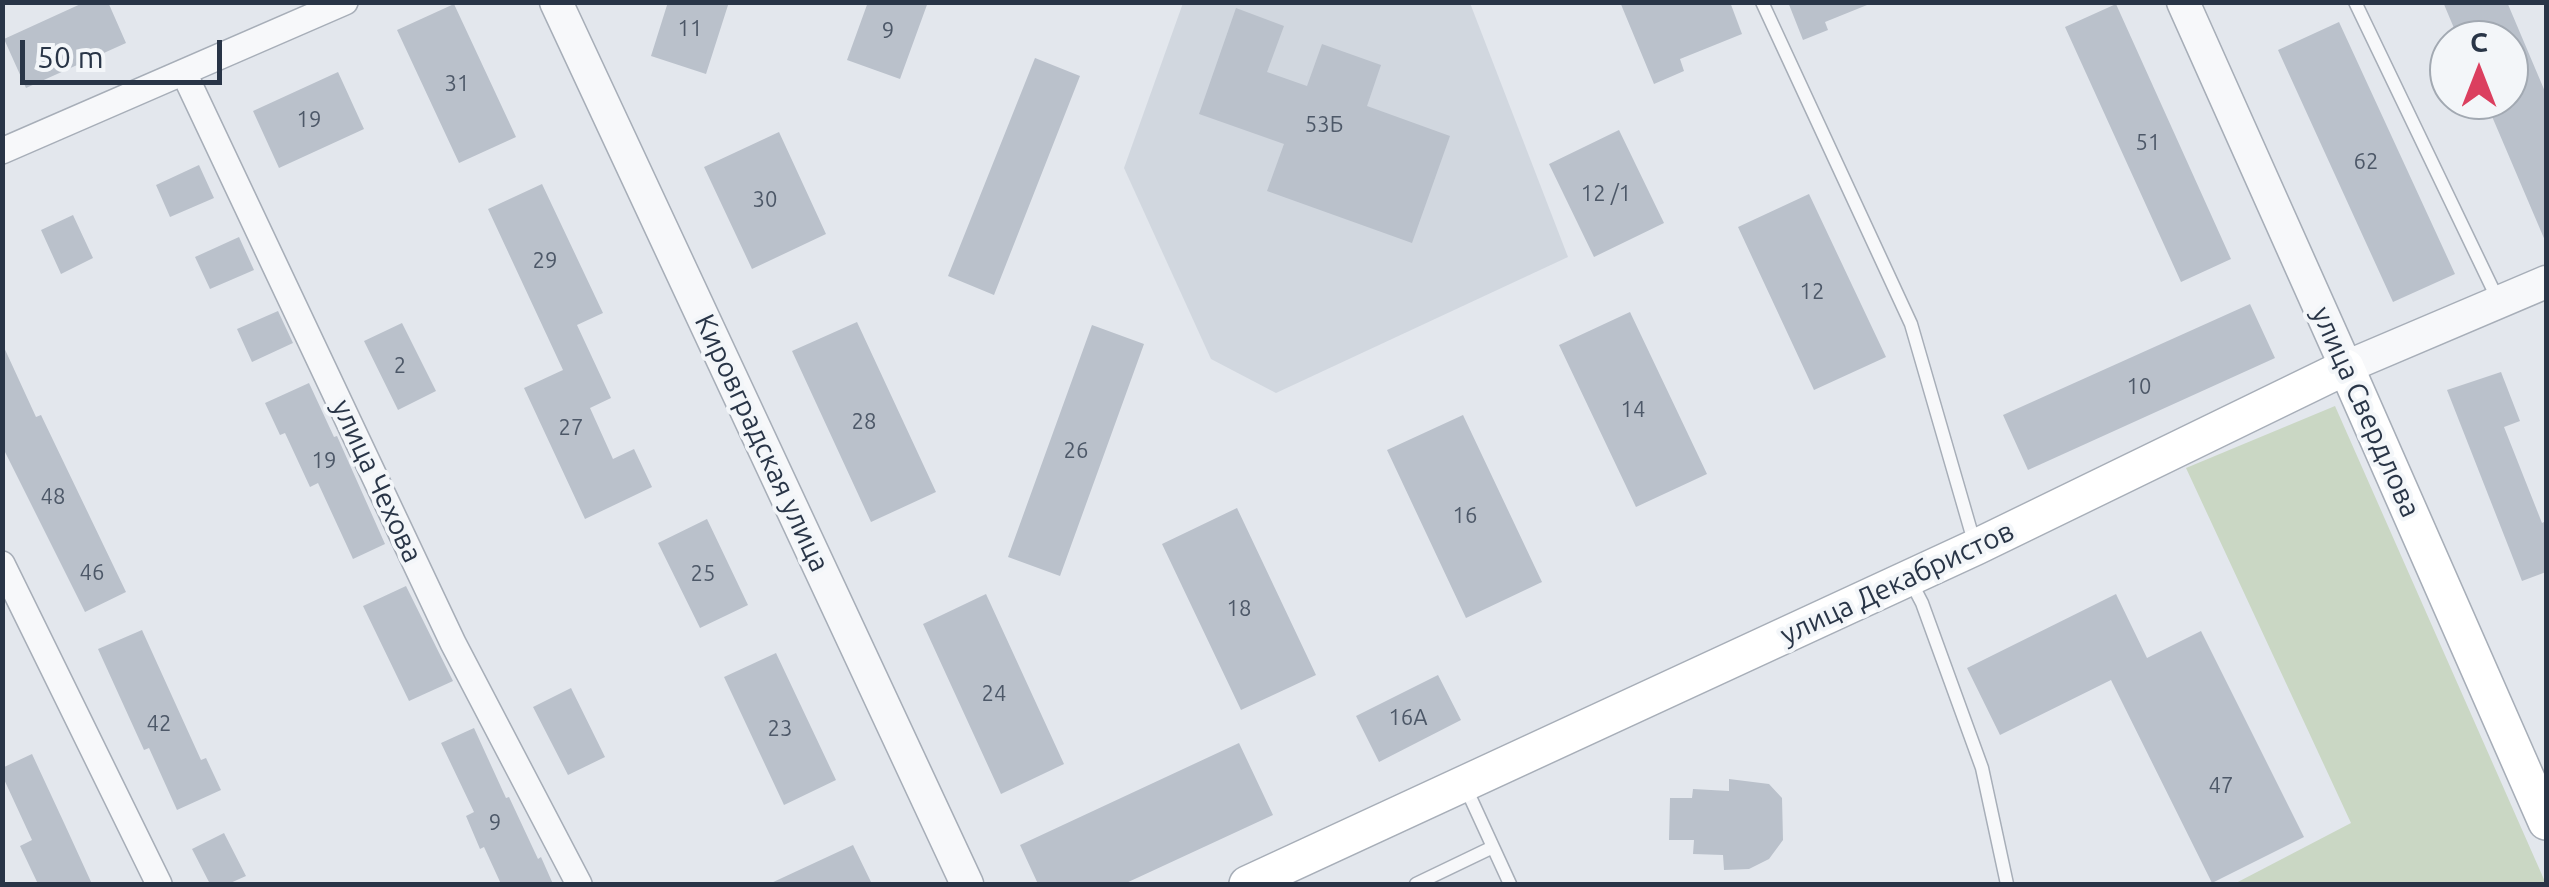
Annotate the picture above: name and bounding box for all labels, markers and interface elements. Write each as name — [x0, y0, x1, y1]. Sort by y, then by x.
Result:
house number: 11 — [678, 16, 702, 42]
house number: 9 — [882, 18, 894, 44]
scale bar — [25, 20, 228, 82]
north arrow — [2429, 20, 2529, 120]
text: С — [2470, 26, 2488, 57]
text: 50 m — [37, 40, 104, 74]
house number: 31 — [445, 71, 469, 97]
house number: 19 — [297, 107, 321, 133]
house number: 53Б — [1305, 112, 1343, 138]
house number: 51 — [2136, 130, 2160, 156]
house number: 62 — [2354, 149, 2378, 175]
house number: 12 /1 — [1581, 181, 1631, 207]
house number: 30 — [753, 187, 777, 213]
house number: 29 — [533, 248, 557, 274]
house number: 12 — [1800, 279, 1824, 305]
street label: улица Свердлова — [2304, 301, 2428, 523]
street label: Кировградская улица — [688, 309, 836, 577]
house number: 2 — [394, 353, 406, 379]
house number: 10 — [2127, 374, 2151, 400]
street label: улица Чехова — [325, 394, 429, 568]
house number: 14 — [1621, 397, 1645, 423]
house number: 28 — [852, 409, 876, 435]
house number: 27 — [559, 415, 583, 441]
house number: 26 — [1064, 438, 1088, 464]
house number: 19 — [312, 448, 336, 474]
house number: 48 — [41, 484, 65, 510]
house number: 16 — [1453, 503, 1477, 529]
street label: улица Декабристов — [1775, 514, 2019, 652]
house number: 46 — [80, 560, 104, 586]
house number: 25 — [691, 561, 715, 587]
house number: 18 — [1227, 596, 1251, 622]
house number: 24 — [982, 681, 1006, 707]
house number: 16А — [1388, 705, 1428, 731]
house number: 42 — [147, 711, 171, 737]
house number: 23 — [768, 716, 792, 742]
house number: 47 — [2209, 773, 2233, 799]
house number: 9 — [489, 810, 501, 836]

